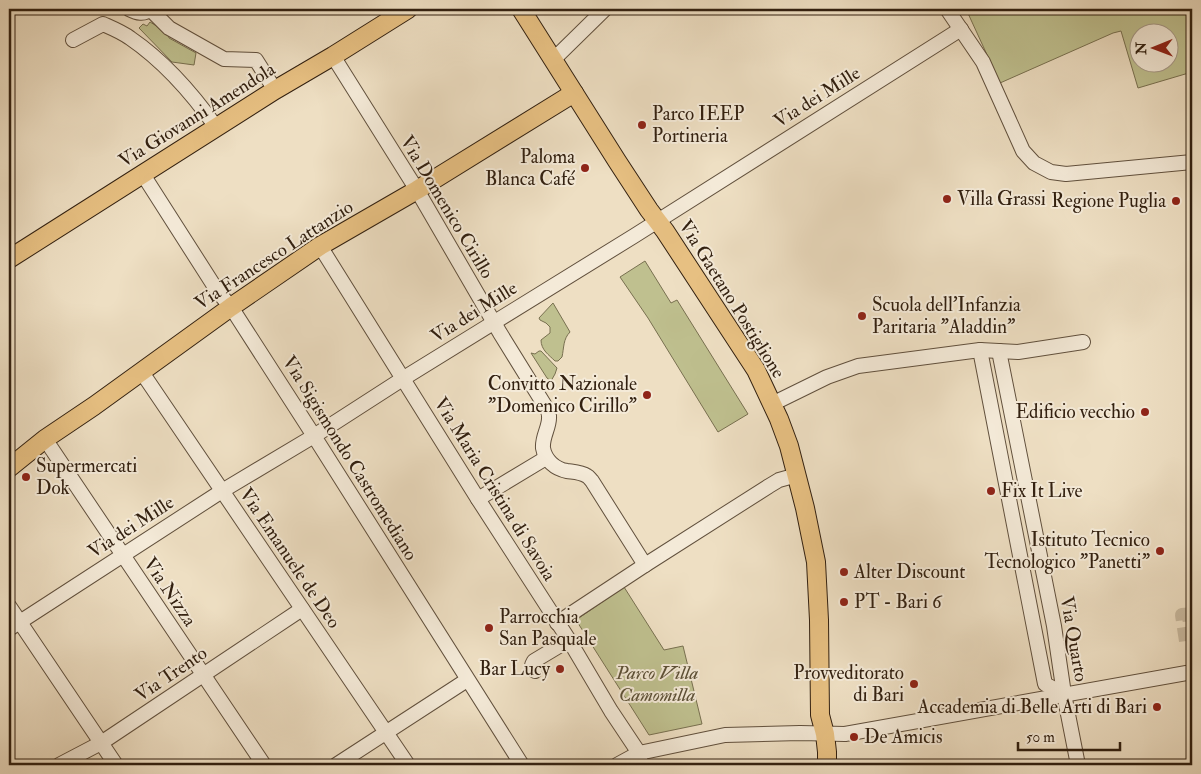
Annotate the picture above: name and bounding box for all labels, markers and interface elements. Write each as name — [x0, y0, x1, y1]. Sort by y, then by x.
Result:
north arrow — [1128, 22, 1178, 72]
text: N — [1133, 41, 1150, 56]
street label: Via Giovanni Amendola — [114, 57, 280, 173]
street label: Via dei Mille — [769, 61, 865, 133]
place label: Parco IEEP Portineria — [652, 102, 744, 148]
marker: Parco IEEP Portineria — [636, 119, 648, 131]
street label: Via Domenico Cirillo — [395, 131, 499, 283]
place label: Paloma Blanca Café — [485, 145, 575, 191]
marker: Paloma Blanca Café — [579, 162, 591, 174]
place label: Villa Grassi — [957, 187, 1046, 211]
place label: Regione Puglia — [1051, 189, 1166, 213]
marker: Villa Grassi — [941, 193, 953, 205]
street label: Via Francesco Lattanzio — [190, 195, 358, 315]
marker: Regione Puglia — [1170, 195, 1182, 207]
street label: Via Gaetano Postiglione — [674, 215, 791, 383]
street label: Via dei Mille — [426, 276, 522, 348]
place label: Scuola dell'Infanzia Paritaria "Aladdin" — [872, 293, 1021, 339]
marker: Scuola dell'Infanzia Paritaria "Aladdin" — [856, 310, 868, 322]
street label: Via Sigismondo Castromediano — [277, 351, 423, 565]
place label: Convitto Nazionale "Domenico Cirillo" — [488, 372, 637, 418]
marker: Convitto Nazionale "Domenico Cirillo" — [641, 389, 653, 401]
street label: Via Maria Cristina di Savoia — [429, 393, 561, 585]
place label: Edificio vecchio — [1015, 400, 1135, 424]
marker: Edificio vecchio — [1139, 406, 1151, 418]
place label: Supermercati Dok — [36, 454, 137, 500]
marker: Supermercati Dok — [20, 471, 32, 483]
place label: Fix It Live — [1001, 479, 1083, 503]
street label: Via Emanuele de Deo — [234, 483, 346, 633]
marker: Fix It Live — [985, 485, 997, 497]
street label: Via dei Mille — [84, 490, 179, 564]
place label: Istituto Tecnico Tecnologico "Panetti" — [985, 528, 1150, 574]
marker: Istituto Tecnico Tecnologico "Panetti" — [1154, 545, 1166, 557]
street label: Via Nizza — [138, 553, 202, 631]
place label: Alter Discount — [853, 560, 965, 584]
marker: Alter Discount — [838, 566, 850, 578]
place label: PT - Bari 6 — [854, 590, 943, 614]
street label: Via Quarto — [1055, 594, 1093, 684]
marker: PT - Bari 6 — [838, 596, 850, 608]
place label: Parrocchia San Pasquale — [499, 605, 597, 651]
marker: Parrocchia San Pasquale — [483, 622, 495, 634]
street label: Via Trento — [130, 641, 212, 707]
place label: Bar Lucy — [479, 657, 551, 681]
park label: Parco Villa Camomilla — [615, 661, 699, 707]
place label: Provveditorato di Bari — [793, 661, 904, 707]
marker: Bar Lucy — [554, 663, 566, 675]
marker: Provveditorato di Bari — [908, 678, 920, 690]
place label: Accademia di Belle Arti di Bari — [916, 695, 1147, 719]
marker: Accademia di Belle Arti di Bari — [1151, 701, 1163, 713]
scale bar — [1018, 719, 1121, 751]
place label: De Amicis — [864, 725, 942, 749]
text: 50 m — [1026, 728, 1055, 747]
marker: De Amicis — [848, 731, 860, 743]

